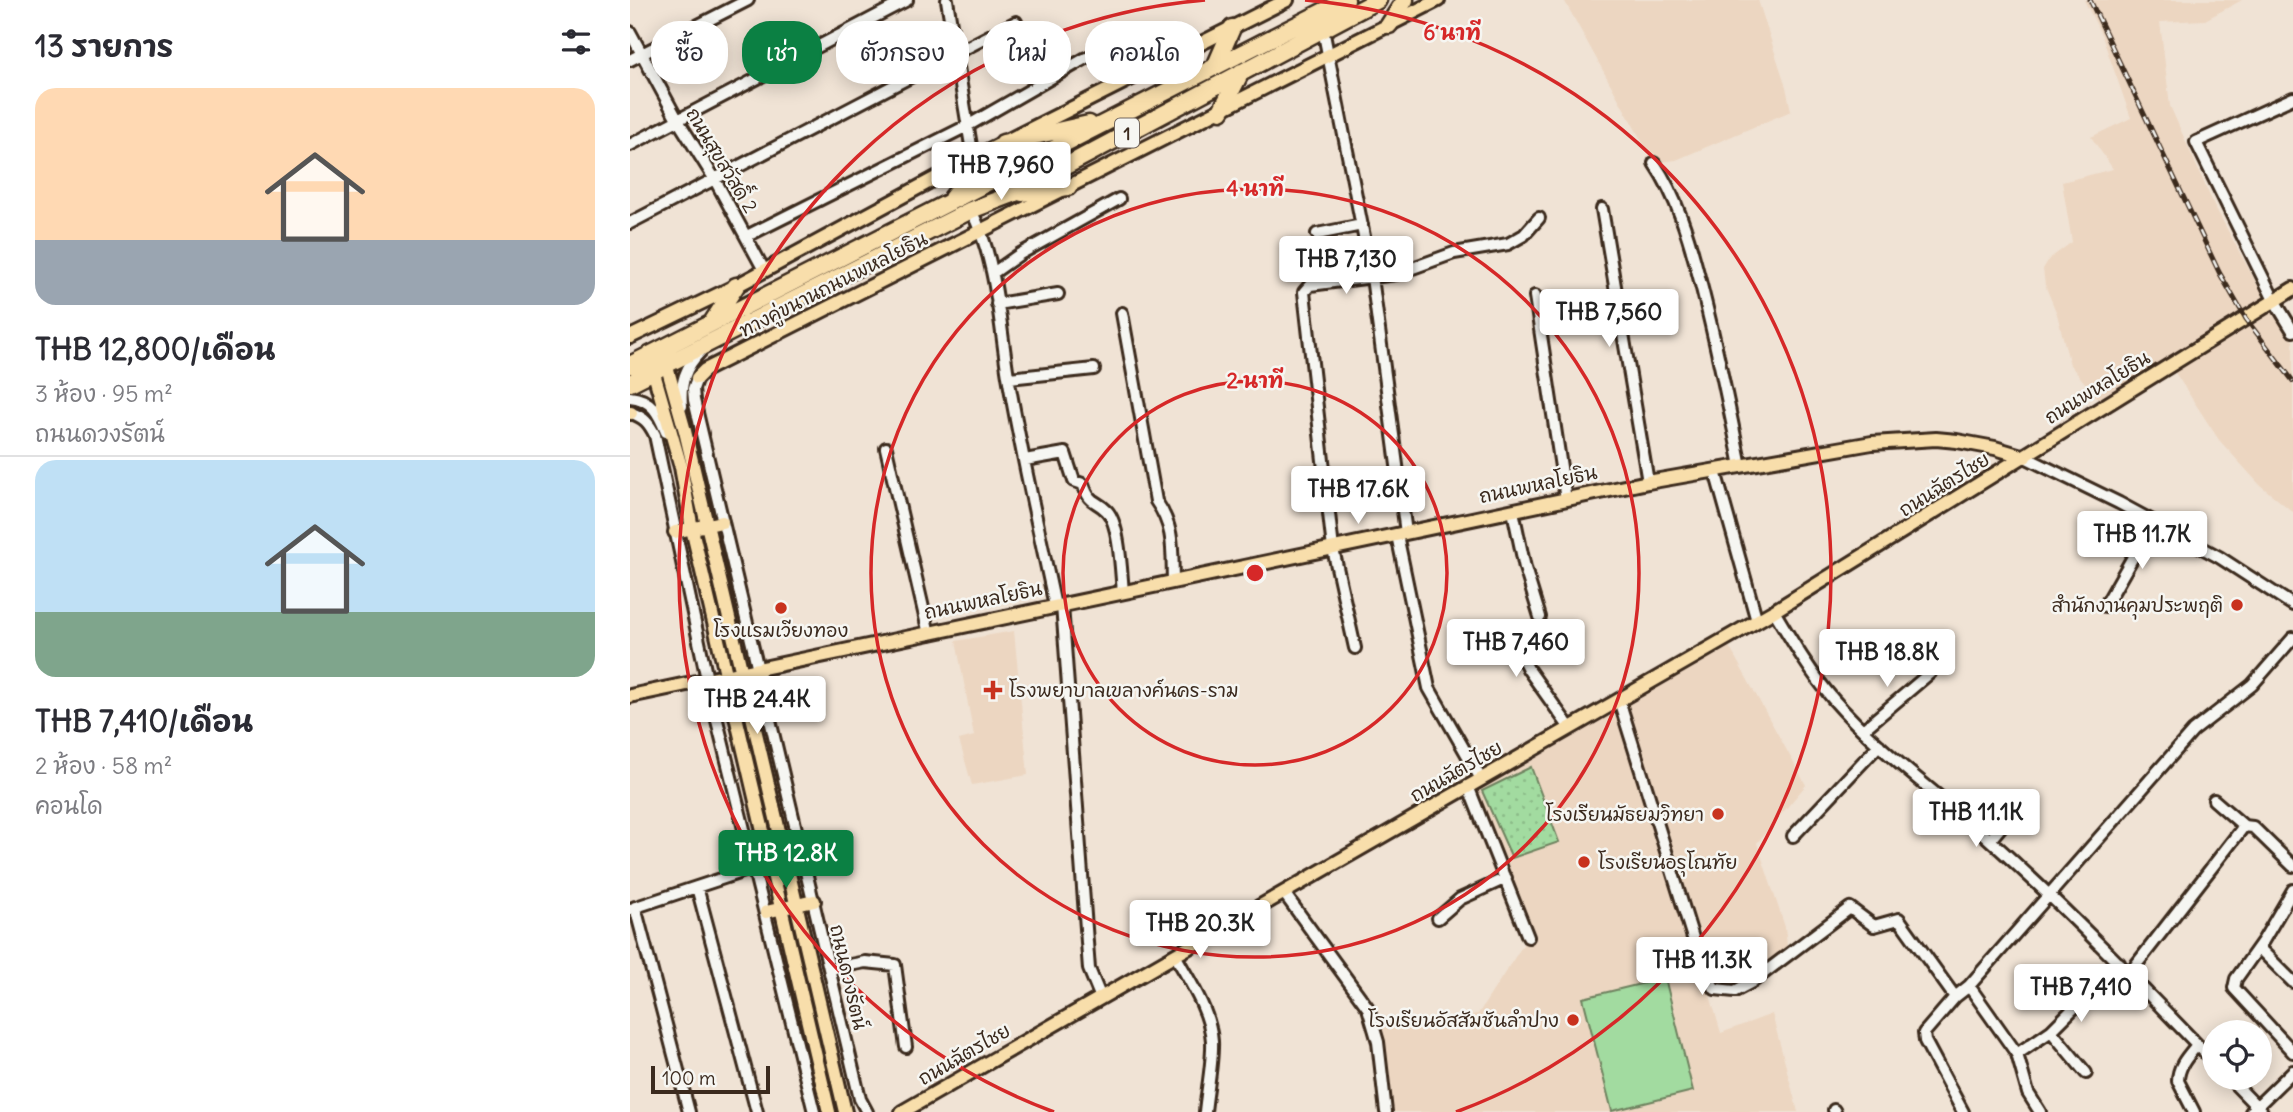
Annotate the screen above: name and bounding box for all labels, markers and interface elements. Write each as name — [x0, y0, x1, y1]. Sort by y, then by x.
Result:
text: 6 นาที — [1423, 19, 1481, 46]
chip: ซื้อ — [651, 21, 728, 84]
chip: เช่า — [742, 21, 822, 84]
chip: ตัวกรอง — [836, 21, 969, 84]
chip: ใหม่ — [983, 21, 1071, 84]
chip: คอนโด — [1085, 21, 1204, 84]
icon: filters — [557, 23, 595, 61]
text: 13 รายการ — [35, 27, 174, 65]
street label: ถนนสุขสวัสดิ์ 2 — [679, 101, 766, 219]
road number: 1 — [1115, 118, 1139, 148]
icon: home — [252, 134, 378, 260]
pin: THB 7,960 — [921, 142, 1081, 202]
text: THB 7,960 — [948, 150, 1054, 179]
text: 4 นาที — [1226, 175, 1284, 202]
street label: ทางคู่ขนานถนนพหลโยธิน — [735, 226, 933, 345]
pin: THB 7,130 — [1266, 236, 1426, 296]
text: THB 7,130 — [1295, 244, 1397, 273]
pin: THB 7,560 — [1529, 290, 1689, 349]
text: THB 7,560 — [1556, 297, 1662, 326]
text: THB 12,800/เดือน — [35, 330, 275, 368]
street label: ถนนพหลโยธิน — [2040, 345, 2154, 429]
text: 2 นาที — [1227, 367, 1284, 394]
text: 3 ห้อง · 95 m² — [35, 379, 173, 408]
text: ถนนดวงรัตน์ — [35, 419, 165, 448]
street label: ถนนฉัตรไชย — [1894, 447, 1994, 521]
street label: ถนนพหลโยธิน — [1477, 460, 1599, 508]
pin: THB 17.6K — [1278, 466, 1438, 526]
text: THB 17.6K — [1307, 474, 1409, 503]
icon: home — [252, 506, 378, 632]
pin: THB 11.7K — [2062, 512, 2222, 571]
text: THB 11.7K — [2093, 519, 2191, 548]
centre of rings — [1243, 561, 1267, 585]
street label: ถนนพหลโยธิน — [922, 576, 1044, 624]
place label: สำนักงานคุมประพฤติ — [2052, 593, 2223, 620]
marker: สำนักงานคุมประพฤติ — [2229, 597, 2245, 613]
marker: โรงแรมเวียงทอง — [773, 600, 789, 616]
place label: โรงแรมเวียงทอง — [714, 618, 848, 642]
pin: THB 7,460 — [1436, 620, 1596, 679]
text: THB 7,460 — [1463, 627, 1569, 656]
pin: THB 18.8K — [1807, 630, 1967, 689]
text: THB 18.8K — [1835, 637, 1939, 666]
pin: THB 24.4K — [677, 676, 837, 736]
place label: โรงพยาบาลเขลางค์นคร-ราม — [1009, 678, 1239, 702]
marker: โรงพยาบาลเขลางค์นคร-ราม — [983, 680, 1003, 700]
text: THB 24.4K — [704, 684, 810, 713]
text: THB 7,410/เดือน — [35, 702, 253, 740]
street label: ถนนฉัตรไชย — [1405, 735, 1507, 807]
text: 2 ห้อง · 58 m² — [35, 751, 172, 780]
pin: THB 11.1K — [1896, 790, 2056, 849]
text: คอนโด — [35, 791, 103, 820]
text: THB 11.1K — [1929, 797, 2023, 826]
place label: โรงเรียนมัธยมวิทยา — [1545, 802, 1704, 826]
marker: โรงเรียนมัธยมวิทยา — [1710, 806, 1726, 822]
pin: THB 12.8K — [706, 830, 866, 890]
text: THB 12.8K — [734, 838, 838, 867]
place label: โรงเรียนอรุโณทัย — [1598, 850, 1738, 877]
marker: โรงเรียนอรุโณทัย — [1576, 854, 1592, 870]
pin: THB 20.3K — [1120, 900, 1280, 960]
text: THB 20.3K — [1146, 908, 1254, 937]
street label: ถนนดวงรัตน์ — [825, 922, 873, 1032]
pin: THB 11.3K — [1622, 937, 1782, 997]
text: THB 11.3K — [1652, 945, 1752, 974]
pin: THB 7,410 — [2001, 964, 2161, 1024]
text: THB 7,410 — [2030, 972, 2132, 1001]
place label: โรงเรียนอัสสัมชันลำปาง — [1368, 1008, 1559, 1032]
marker: โรงเรียนอัสสัมชันลำปาง — [1565, 1012, 1581, 1028]
street label: ถนนฉัตรไชย — [913, 1018, 1015, 1090]
map controls — [2202, 1020, 2272, 1090]
button: locate — [2202, 1020, 2272, 1090]
scale bar — [651, 1063, 770, 1095]
text: 100 m — [662, 1066, 716, 1090]

